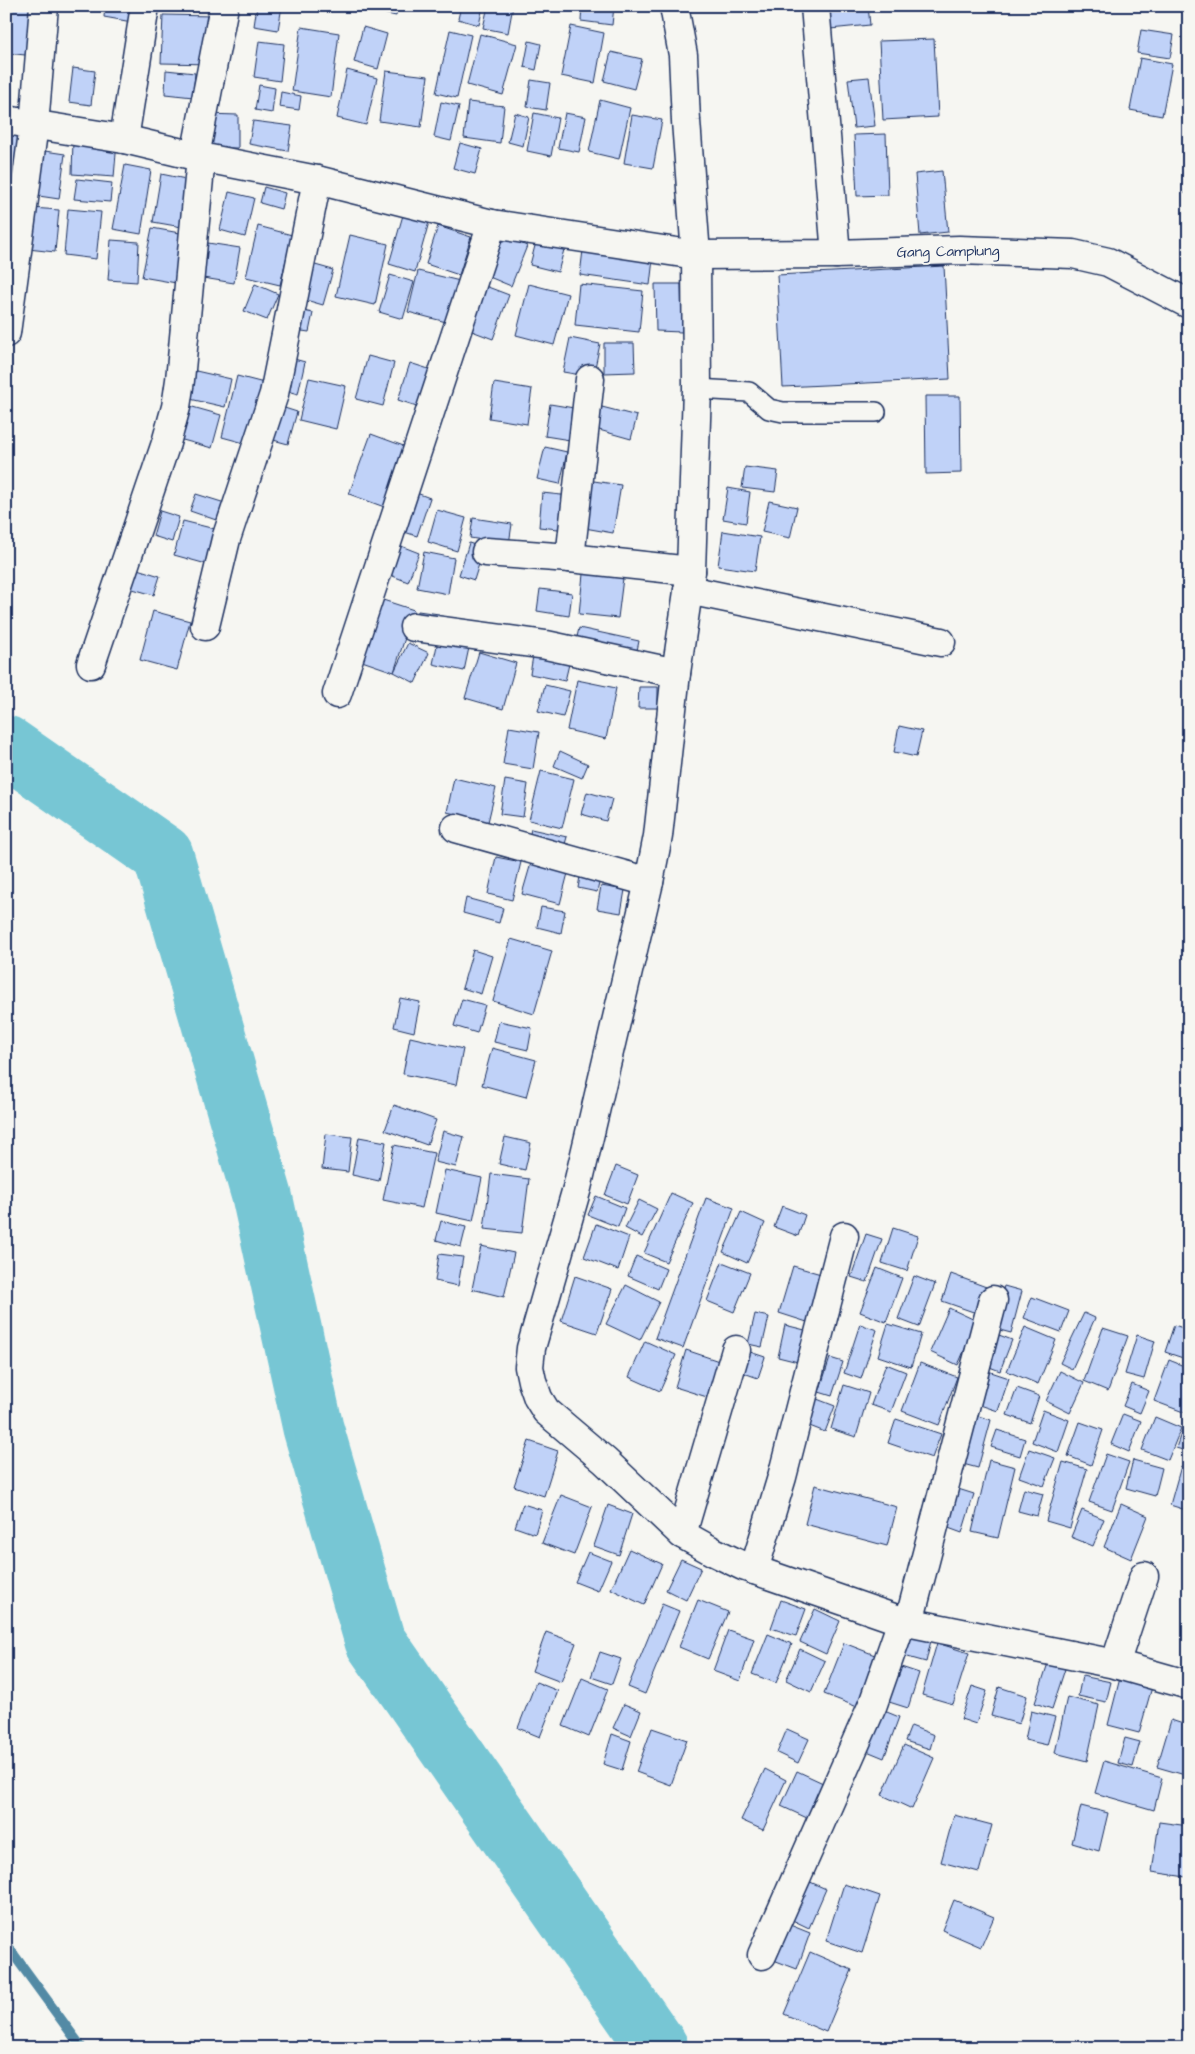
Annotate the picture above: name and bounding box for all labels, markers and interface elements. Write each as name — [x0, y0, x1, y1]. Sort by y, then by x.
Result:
street label: Gang Camplung — [896, 240, 1000, 264]

